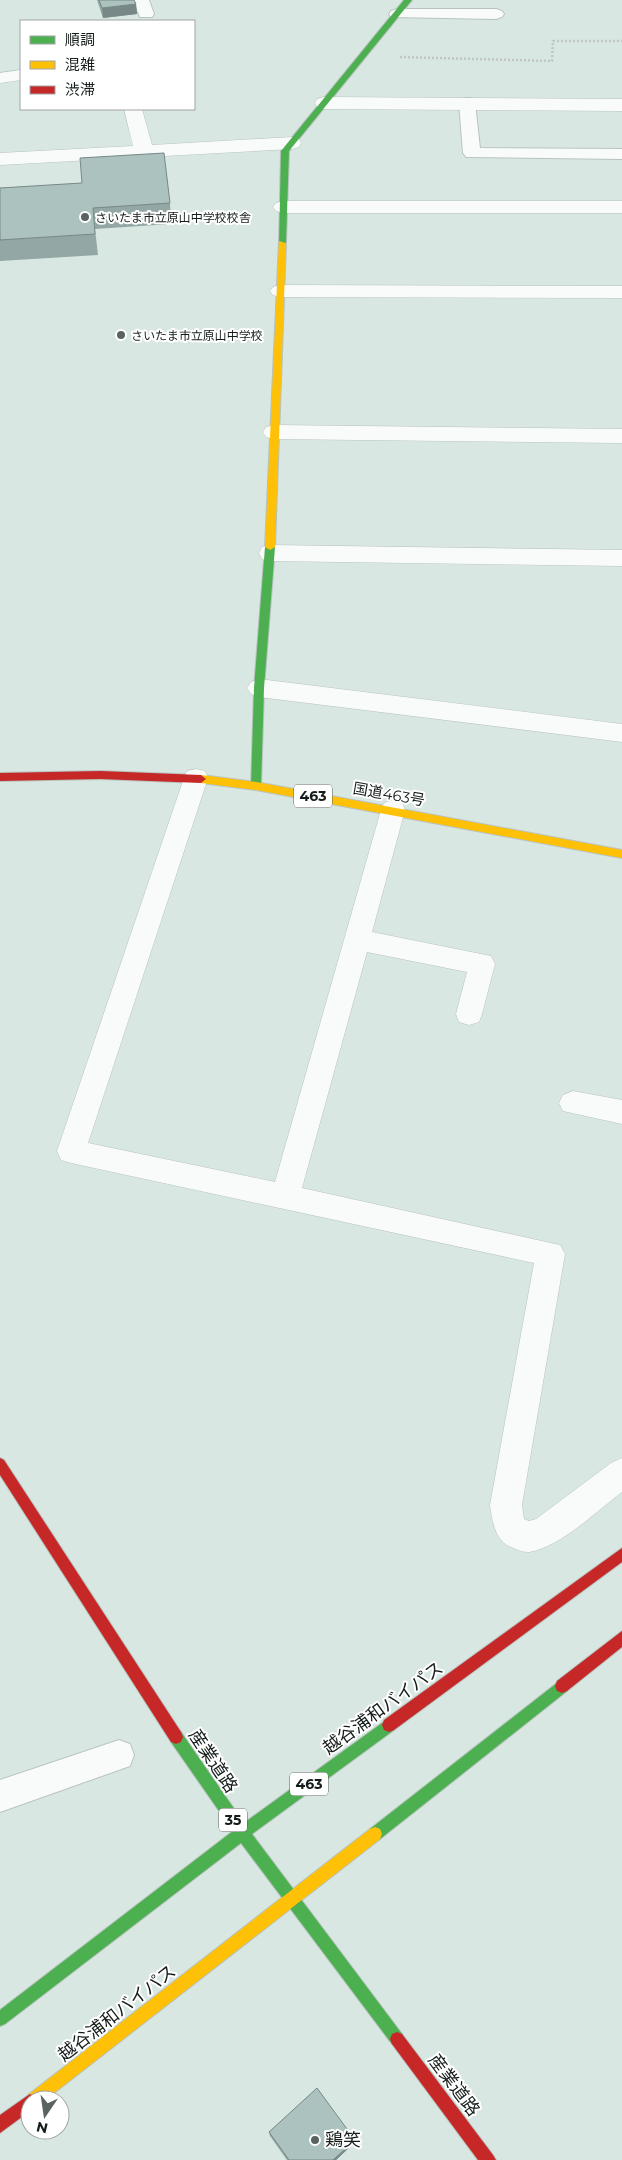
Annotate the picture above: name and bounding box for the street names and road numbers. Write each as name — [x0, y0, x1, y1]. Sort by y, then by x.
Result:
street label: 国道463号 — [352, 778, 426, 810]
road number: 463 — [294, 784, 332, 808]
street label: 越谷浦和バイパス — [318, 1657, 448, 1759]
street label: 産業道路 — [184, 1725, 242, 1797]
road number: 463 — [290, 1772, 328, 1796]
road number: 35 — [219, 1808, 247, 1832]
street label: 越谷浦和バイパス — [54, 1960, 180, 2066]
street label: 産業道路 — [424, 2050, 484, 2120]

